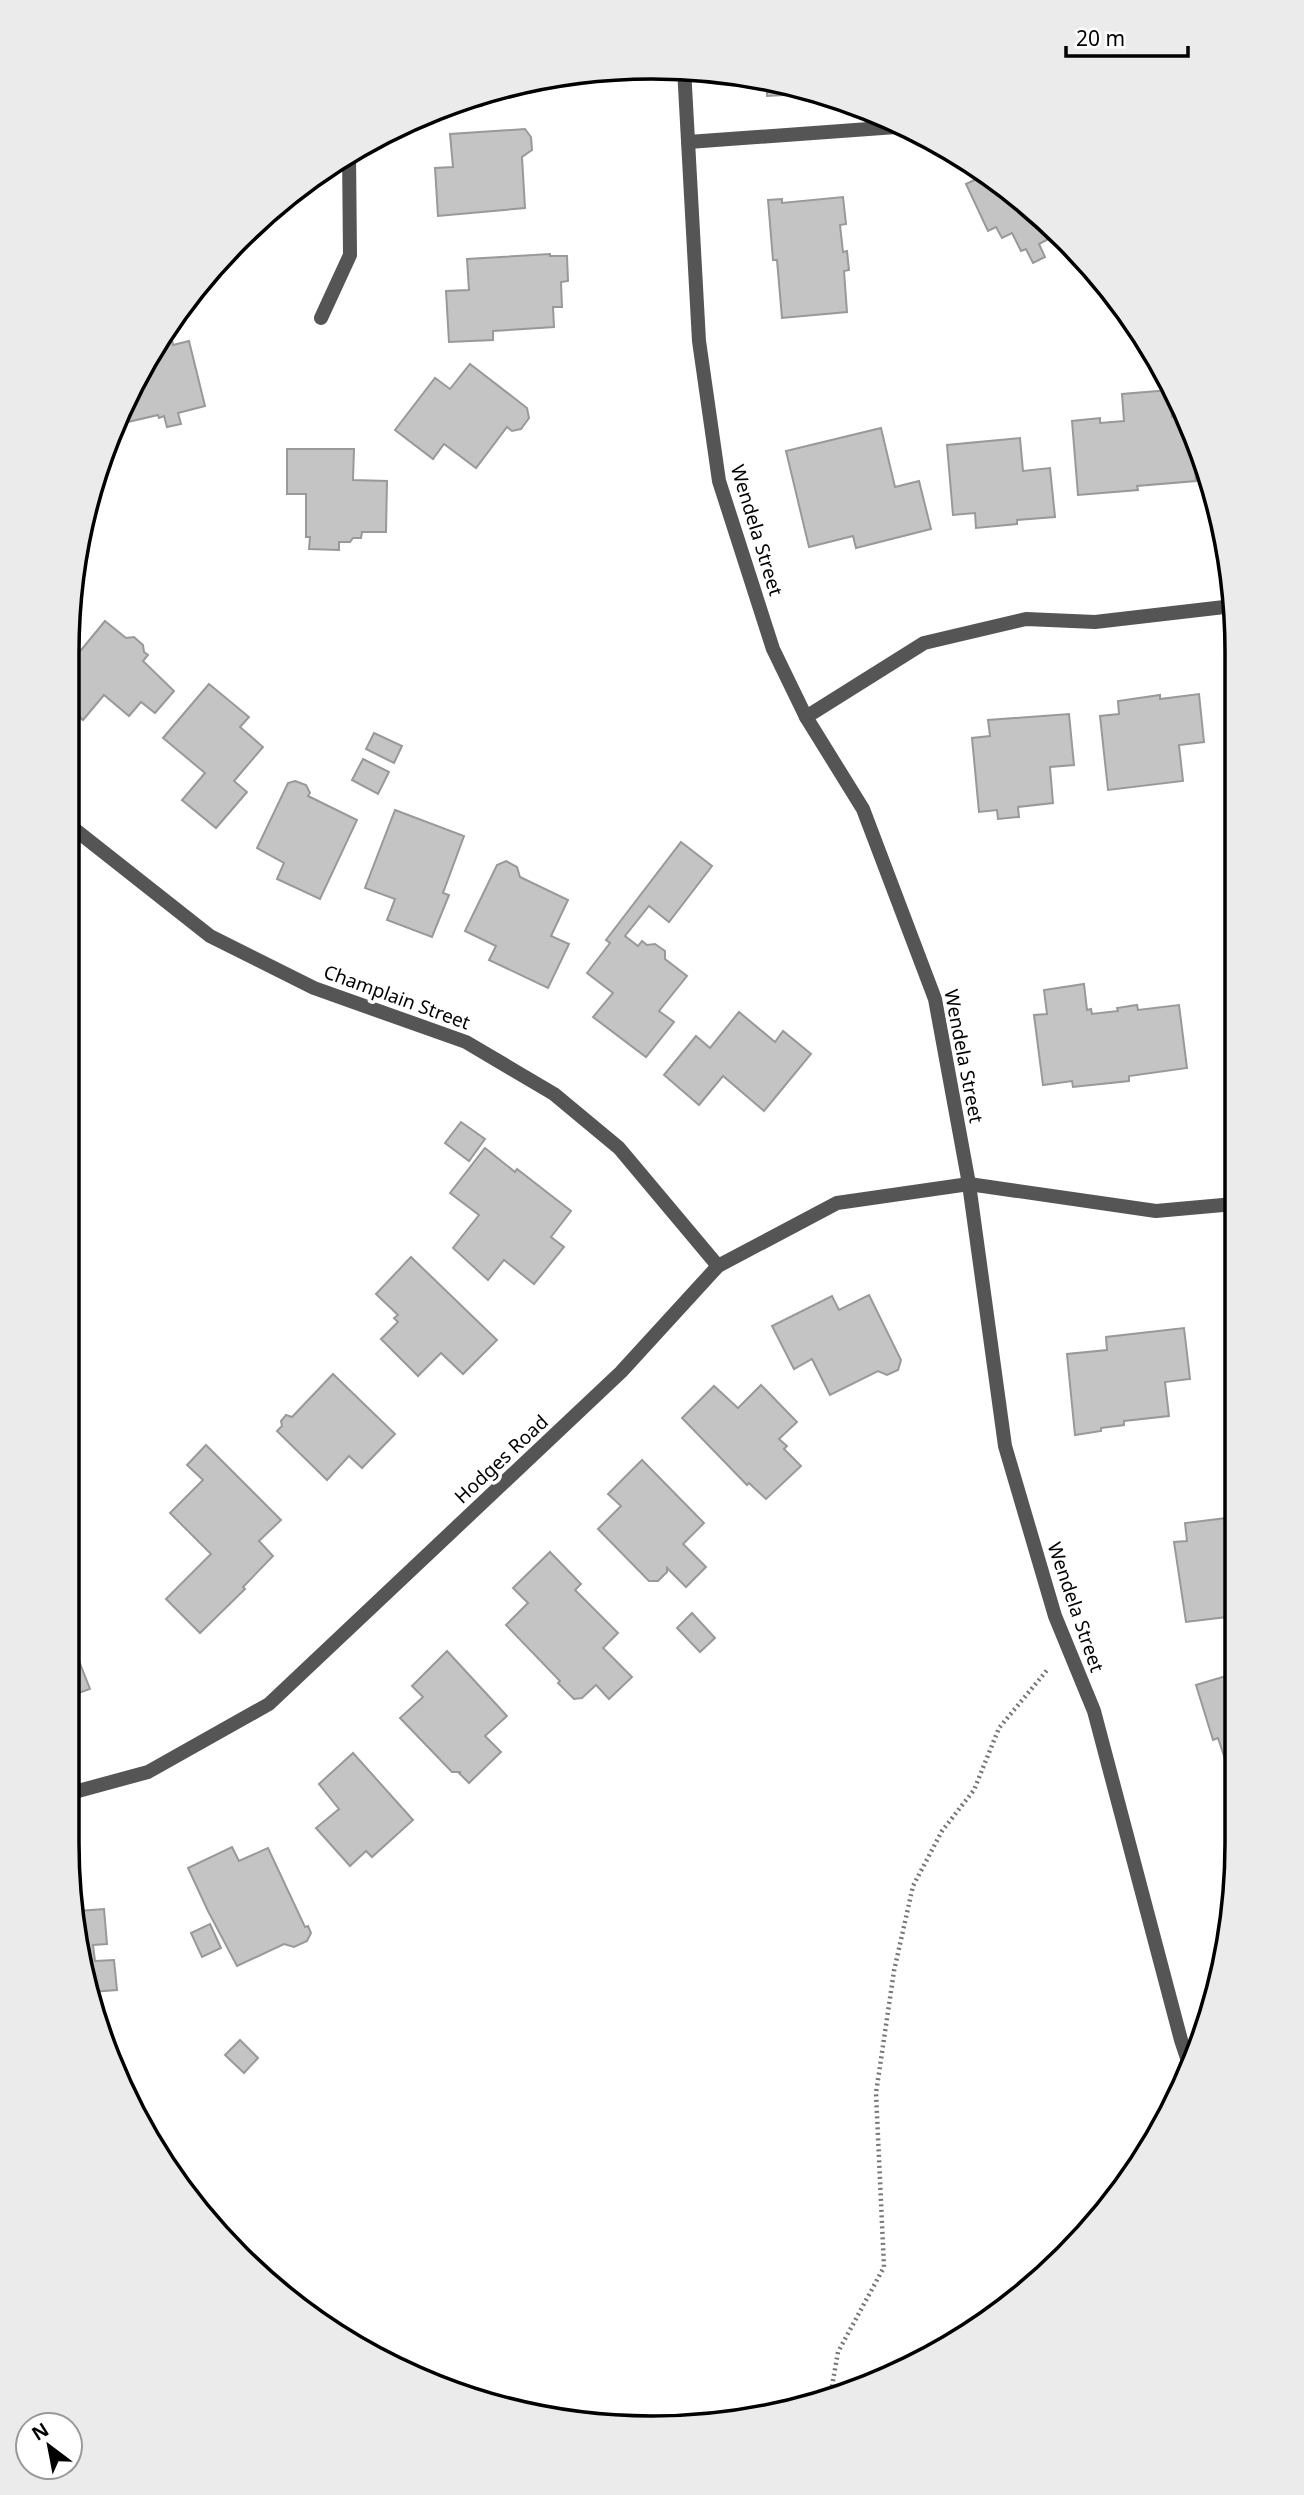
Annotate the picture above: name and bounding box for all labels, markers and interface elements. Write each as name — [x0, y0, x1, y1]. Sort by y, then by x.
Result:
scale bar — [1066, 14, 1188, 58]
text: 20 m — [1076, 24, 1125, 52]
street label: Wendela Street — [725, 461, 789, 599]
street label: Champlain Street — [320, 958, 474, 1036]
street label: Wendela Street — [938, 987, 990, 1125]
street label: Hodges Road — [448, 1409, 554, 1509]
street label: Wendela Street — [1042, 1539, 1110, 1676]
north arrow — [14, 2411, 84, 2481]
text: N — [27, 2416, 53, 2447]

